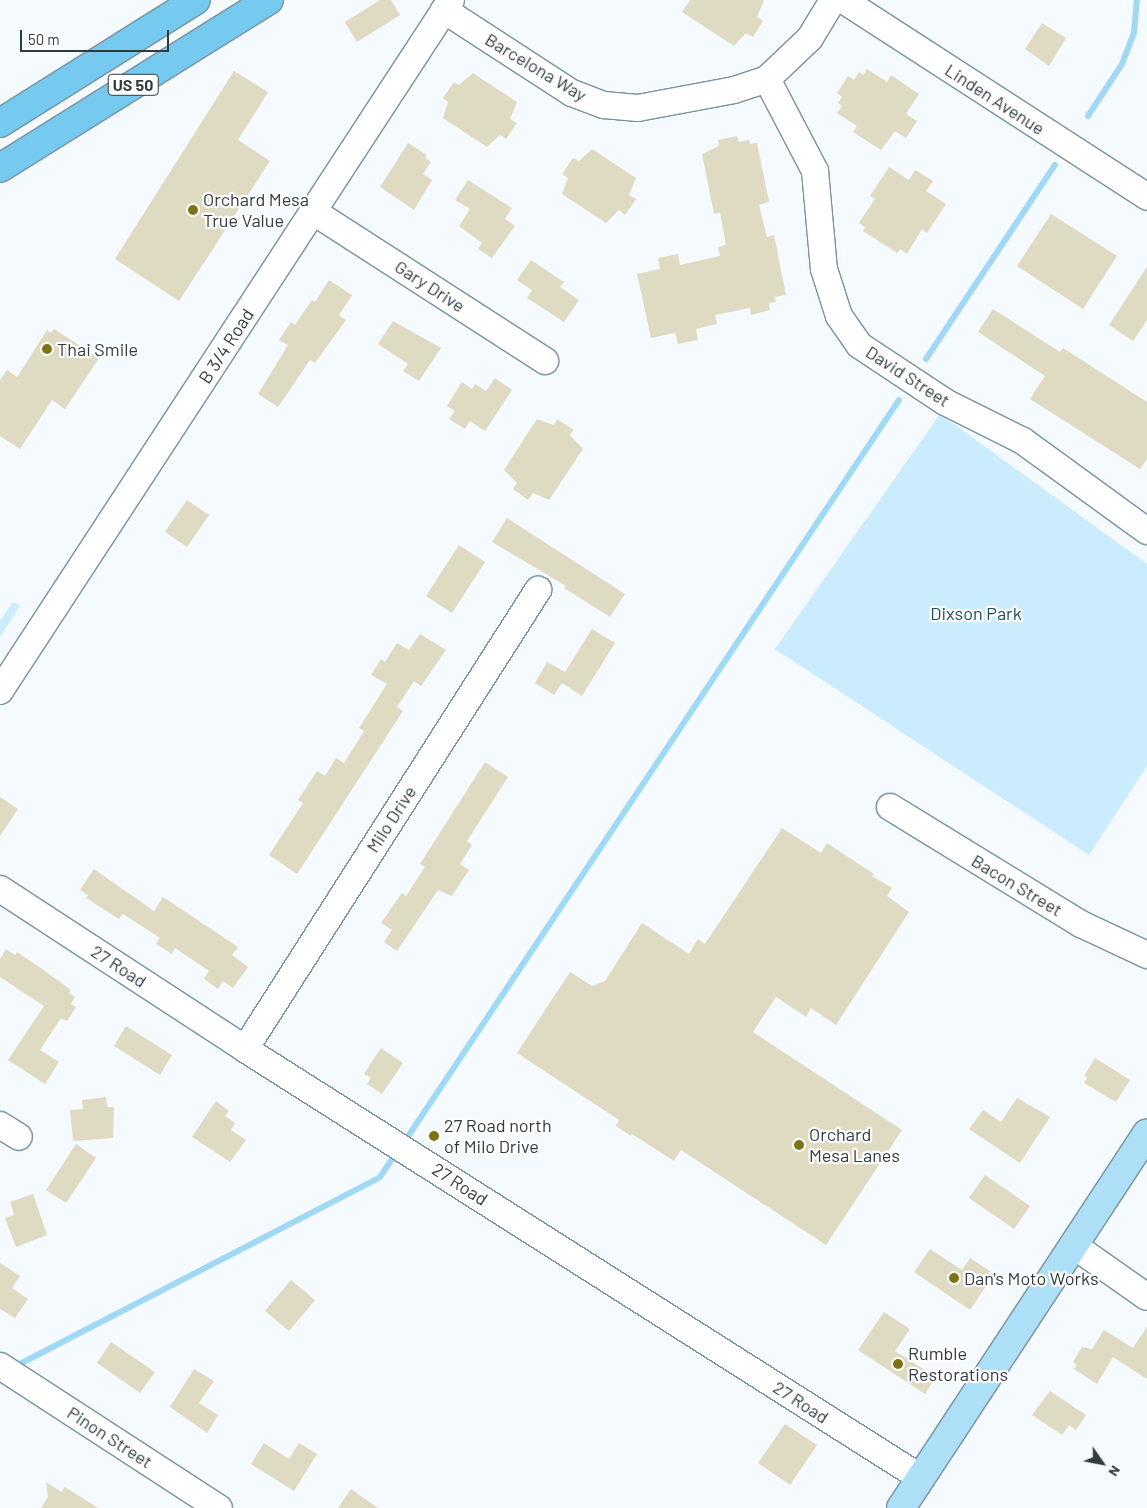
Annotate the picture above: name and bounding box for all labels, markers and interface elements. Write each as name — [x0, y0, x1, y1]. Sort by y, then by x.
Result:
scale bar — [22, 20, 171, 52]
street label: Barcelona Way — [481, 28, 591, 106]
text: 50 m — [28, 30, 60, 48]
street label: Linden Avenue — [941, 59, 1049, 139]
road number: US 50 — [107, 72, 159, 98]
place label: Orchard Mesa True Value — [203, 189, 309, 232]
marker: Orchard Mesa True Value — [187, 204, 199, 216]
street label: Gary Drive — [391, 255, 469, 317]
street label: B 3/4 Road — [194, 305, 258, 387]
place label: Thai Smile — [57, 338, 138, 360]
street label: David Street — [862, 341, 954, 411]
marker: Thai Smile — [41, 343, 53, 355]
park label: Dixson Park — [930, 602, 1022, 624]
street label: Milo Drive — [361, 782, 421, 856]
street label: Bacon Street — [968, 849, 1066, 921]
street label: 27 Road — [87, 940, 151, 992]
place label: 27 Road north of Milo Drive — [444, 1115, 552, 1158]
place label: Orchard Mesa Lanes — [809, 1124, 900, 1166]
marker: 27 Road north of Milo Drive — [428, 1130, 440, 1142]
marker: Orchard Mesa Lanes — [793, 1139, 805, 1151]
street label: 27 Road — [428, 1158, 492, 1210]
place label: Dan's Moto Works — [964, 1267, 1099, 1289]
marker: Dan's Moto Works — [948, 1272, 960, 1284]
place label: Rumble Restorations — [908, 1343, 1008, 1386]
marker: Rumble Restorations — [892, 1358, 904, 1370]
street label: 27 Road — [769, 1376, 833, 1428]
street label: Pinon Street — [63, 1402, 157, 1472]
north arrow — [1077, 1438, 1127, 1488]
text: N — [1105, 1463, 1125, 1480]

